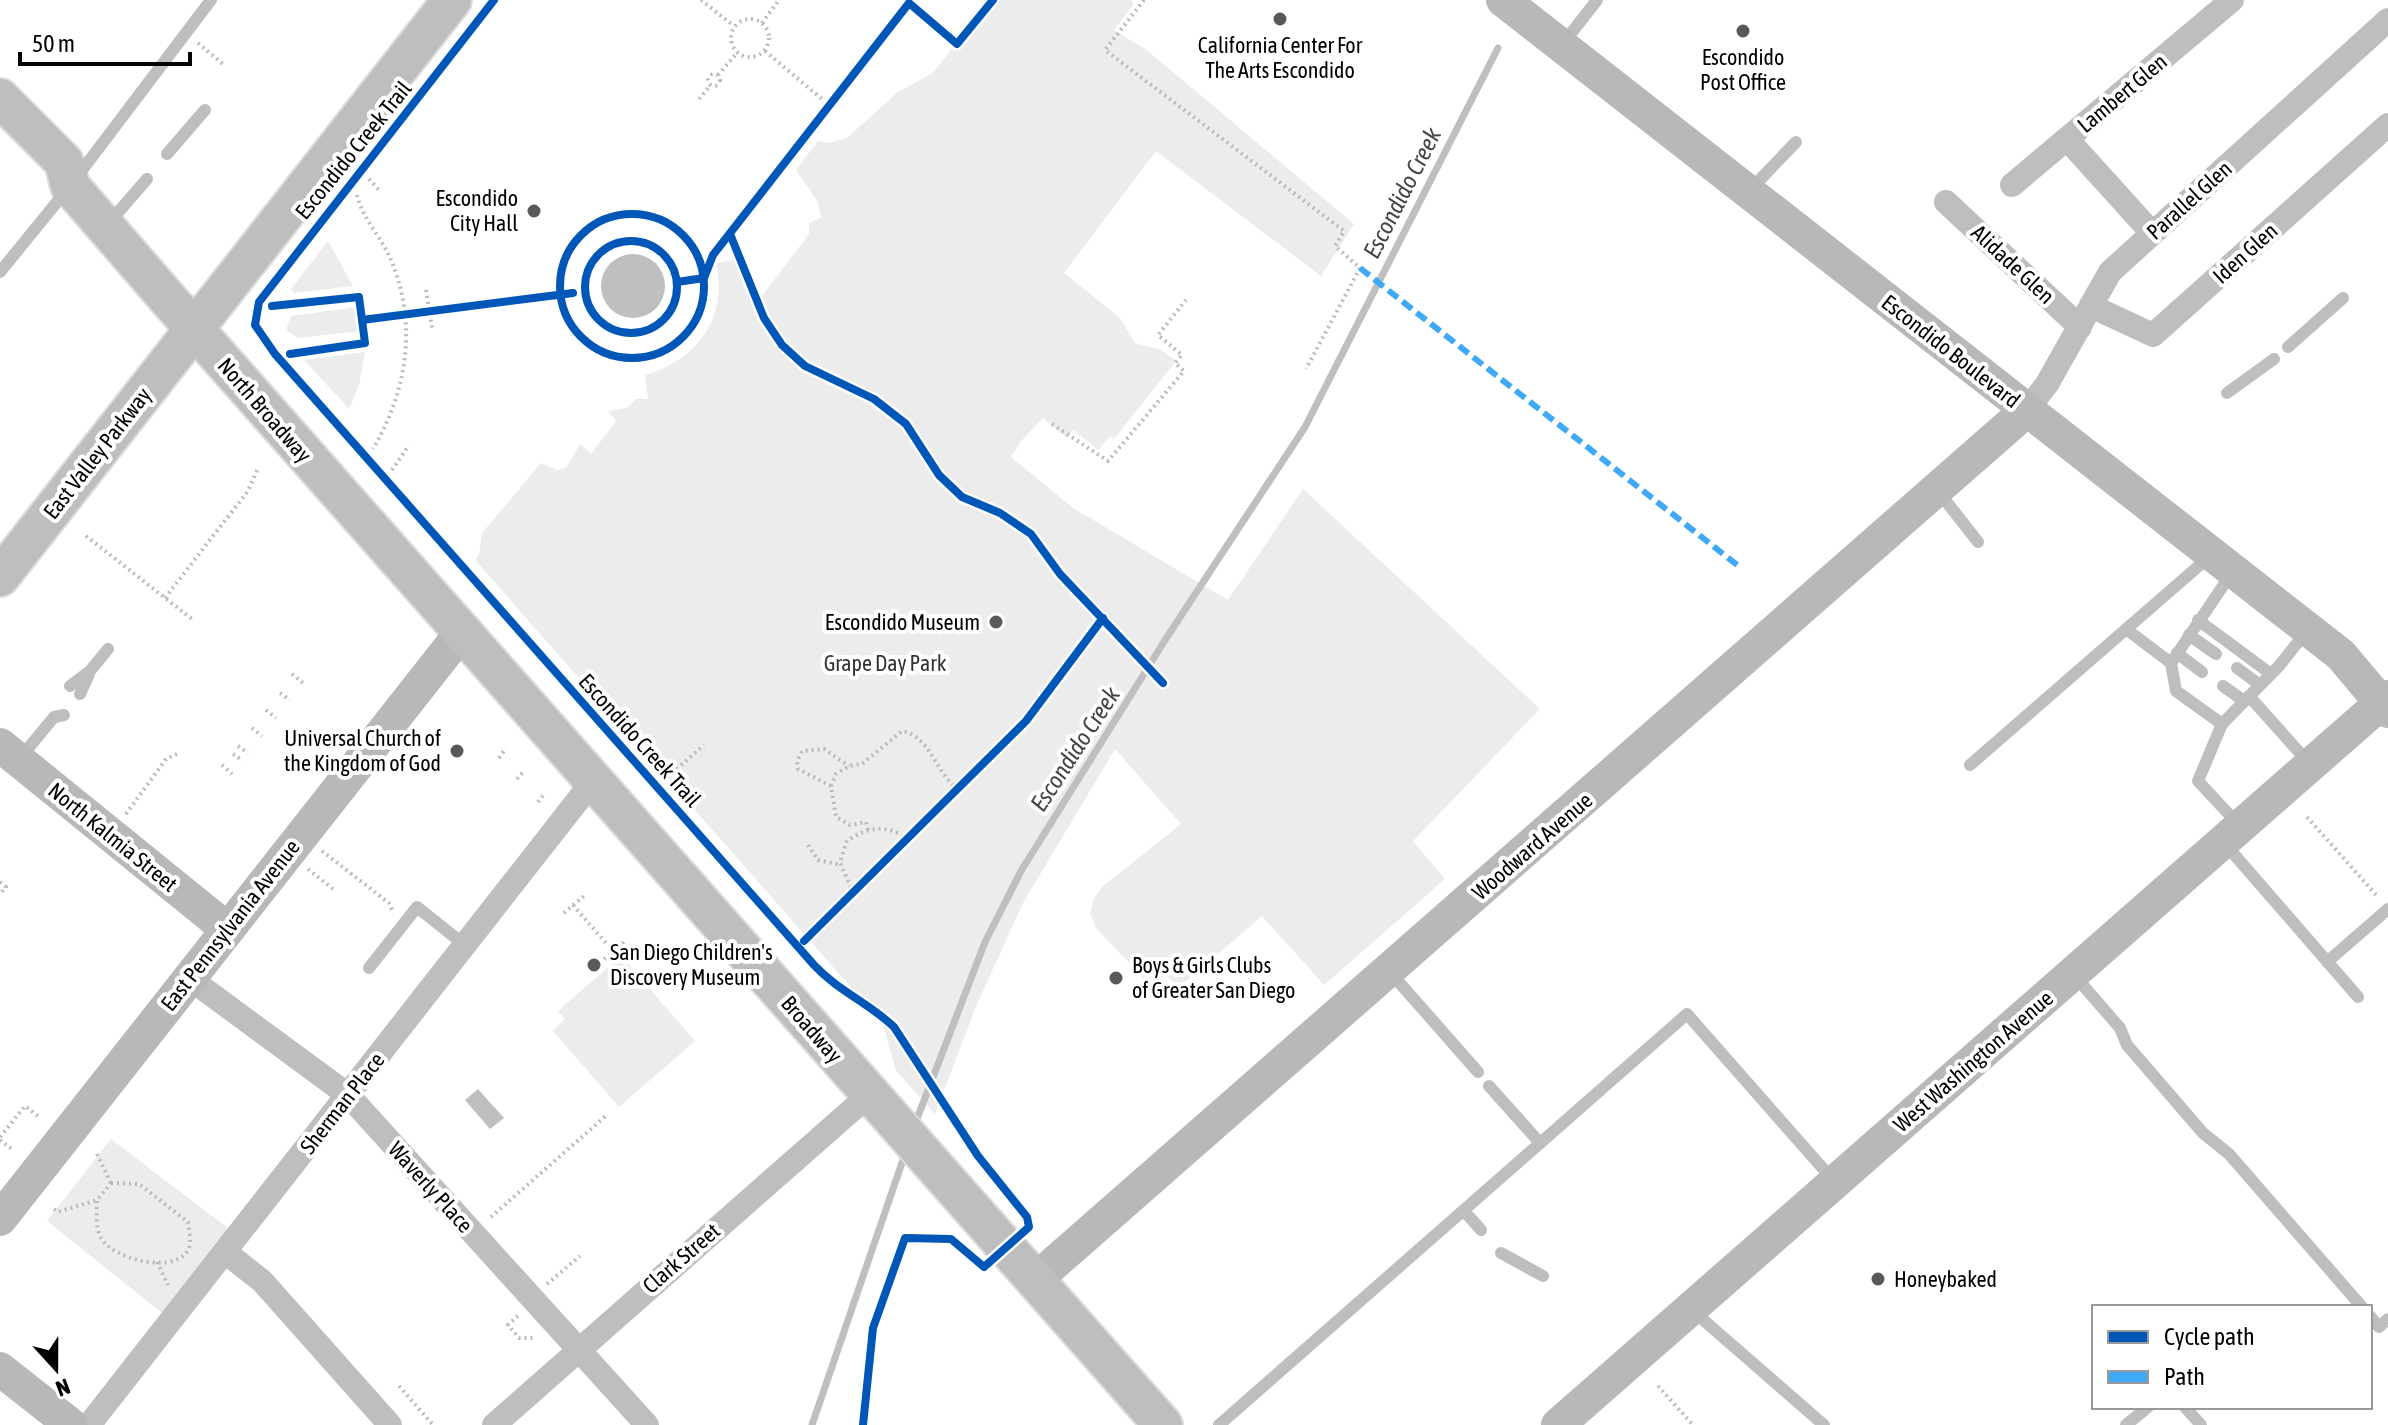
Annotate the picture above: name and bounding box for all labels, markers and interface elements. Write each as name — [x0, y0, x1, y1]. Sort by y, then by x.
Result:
marker: California Center For The Arts Escondido — [1271, 10, 1289, 28]
scale bar — [20, 16, 190, 66]
marker: Escondido Post Office — [1734, 22, 1752, 40]
text: 50 m — [32, 30, 75, 57]
place label: California Center For The Arts Escondido — [1198, 32, 1363, 83]
place label: Escondido Post Office — [1700, 44, 1786, 95]
street label: Lambert Glen — [2072, 48, 2172, 138]
street label: Escondido Creek Trail — [289, 76, 417, 224]
water label: Escondido Creek — [1358, 123, 1447, 263]
street label: Parallel Glen — [2141, 155, 2237, 245]
place label: Escondido City Hall — [435, 185, 518, 236]
marker: Escondido City Hall — [525, 202, 543, 220]
street label: Iden Glen — [2207, 217, 2283, 289]
street label: Alidade Glen — [1966, 219, 2060, 309]
street label: Escondido Boulevard — [1877, 289, 2025, 413]
street label: North Broadway — [213, 353, 317, 467]
street label: East Valley Parkway — [38, 382, 156, 524]
place label: Escondido Museum — [825, 609, 980, 635]
marker: Escondido Museum — [987, 613, 1005, 631]
park label: Grape Day Park — [824, 650, 947, 676]
street label: Escondido Creek Trail — [573, 668, 707, 812]
water label: Escondido Creek — [1025, 682, 1125, 816]
place label: Universal Church of the Kingdom of God — [284, 725, 441, 776]
marker: Universal Church of the Kingdom of God — [448, 742, 466, 760]
street label: North Kalmia Street — [43, 777, 183, 897]
street label: Woodward Avenue — [1467, 787, 1597, 905]
street label: East Pennsylvania Avenue — [155, 834, 305, 1016]
place label: San Diego Children's Discovery Museum — [610, 939, 773, 990]
place label: Boys & Girls Clubs of Greater San Diego — [1132, 952, 1295, 1003]
marker: San Diego Children's Discovery Museum — [585, 956, 603, 974]
marker: Boys & Girls Clubs of Greater San Diego — [1107, 969, 1125, 987]
street label: West Washington Avenue — [1888, 985, 2058, 1137]
street label: Broadway — [776, 990, 848, 1068]
street label: Sherman Place — [294, 1047, 390, 1159]
street label: Waverly Place — [383, 1136, 479, 1238]
street label: Clark Street — [637, 1218, 725, 1298]
place label: Honeybaked — [1894, 1266, 1997, 1292]
marker: Honeybaked — [1869, 1270, 1887, 1288]
legend — [2092, 1305, 2372, 1409]
text: Cycle path — [2164, 1323, 2255, 1350]
north arrow — [16, 1329, 96, 1409]
text: Path — [2164, 1363, 2205, 1390]
text: N — [52, 1373, 74, 1402]

